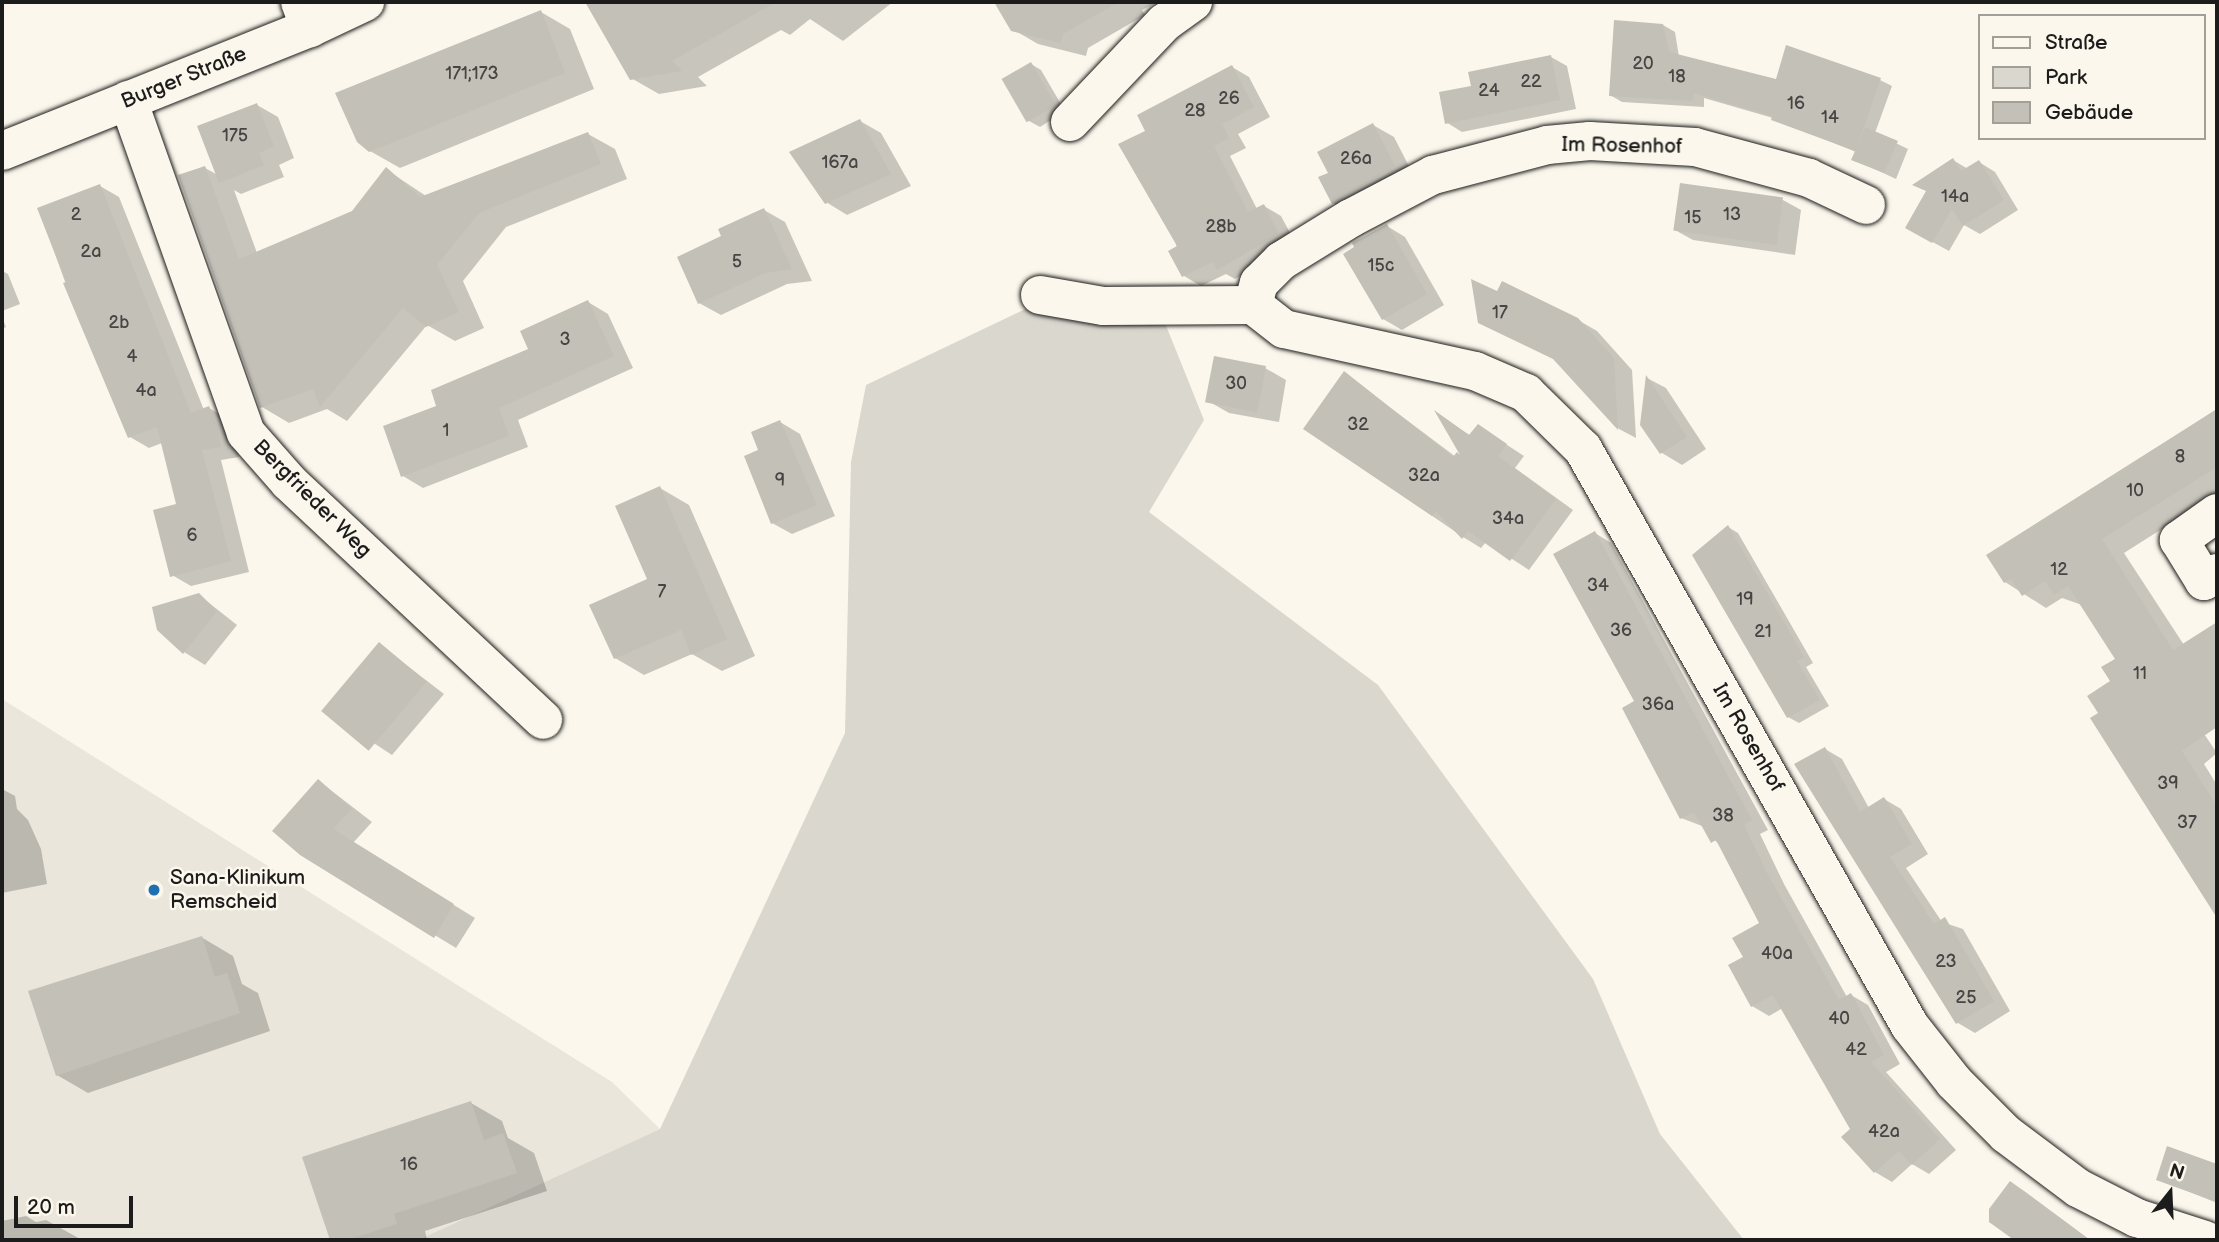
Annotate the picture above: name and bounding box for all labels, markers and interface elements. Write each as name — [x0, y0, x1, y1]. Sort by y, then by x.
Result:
legend — [1978, 14, 2205, 140]
text: Straße — [2045, 30, 2107, 55]
street label: Burger Straße — [117, 41, 251, 115]
house number: 20 — [1632, 53, 1654, 75]
house number: 171;173 — [445, 63, 499, 85]
text: Park — [2045, 65, 2087, 90]
house number: 18 — [1668, 66, 1686, 88]
house number: 22 — [1520, 71, 1542, 93]
house number: 24 — [1478, 80, 1500, 102]
house number: 26 — [1218, 88, 1240, 110]
house number: 16 — [1787, 93, 1805, 115]
house number: 28 — [1184, 100, 1206, 122]
text: Gebäude — [2045, 100, 2133, 125]
house number: 14 — [1821, 107, 1839, 129]
house number: 175 — [222, 125, 248, 147]
street label: Im Rosenhof — [1561, 132, 1683, 160]
house number: 26a — [1340, 148, 1372, 170]
house number: 167a — [822, 152, 858, 174]
house number: 14a — [1941, 186, 1969, 208]
house number: 2 — [71, 204, 81, 226]
house number: 13 — [1723, 204, 1741, 226]
house number: 15 — [1684, 207, 1702, 229]
house number: 28b — [1205, 216, 1237, 238]
house number: 2a — [81, 241, 101, 263]
house number: 5 — [732, 251, 742, 273]
house number: 15c — [1368, 255, 1394, 277]
house number: 17 — [1492, 302, 1508, 324]
house number: 2b — [109, 312, 129, 334]
house number: 3 — [559, 329, 571, 351]
house number: 4 — [127, 346, 137, 368]
house number: 30 — [1225, 373, 1247, 395]
house number: 4a — [135, 380, 157, 402]
house number: 32 — [1347, 414, 1369, 436]
house number: 1 — [443, 420, 449, 442]
street label: Bergfrieder Weg — [247, 434, 377, 564]
house number: 8 — [2175, 446, 2185, 468]
house number: 32a — [1408, 465, 1440, 487]
house number: 9 — [775, 470, 785, 492]
house number: 10 — [2126, 480, 2144, 502]
house number: 34a — [1492, 508, 1524, 530]
house number: 6 — [187, 525, 197, 547]
house number: 12 — [2050, 559, 2068, 581]
house number: 34 — [1587, 575, 1609, 597]
house number: 7 — [658, 581, 666, 603]
house number: 19 — [1736, 589, 1754, 611]
house number: 36 — [1610, 620, 1632, 642]
house number: 21 — [1754, 621, 1772, 643]
house number: 11 — [2133, 663, 2147, 685]
street label: Im Rosenhof — [1707, 679, 1789, 797]
house number: 36a — [1642, 694, 1674, 716]
house number: 39 — [2157, 773, 2179, 795]
house number: 38 — [1712, 805, 1734, 827]
house number: 37 — [2177, 812, 2197, 834]
place label: Sana-Klinikum Remscheid — [170, 865, 305, 915]
marker: Sana-Klinikum Remscheid — [144, 880, 164, 900]
house number: 40a — [1761, 943, 1793, 965]
house number: 23 — [1935, 951, 1957, 973]
house number: 25 — [1956, 987, 1976, 1009]
house number: 40 — [1828, 1008, 1850, 1030]
house number: 42 — [1845, 1039, 1867, 1061]
house number: 42a — [1868, 1121, 1900, 1143]
house number: 16 — [400, 1154, 418, 1176]
north arrow — [2135, 1158, 2205, 1228]
text: N — [2166, 1159, 2187, 1186]
scale bar — [18, 1182, 136, 1226]
text: 20 m — [27, 1195, 75, 1220]

